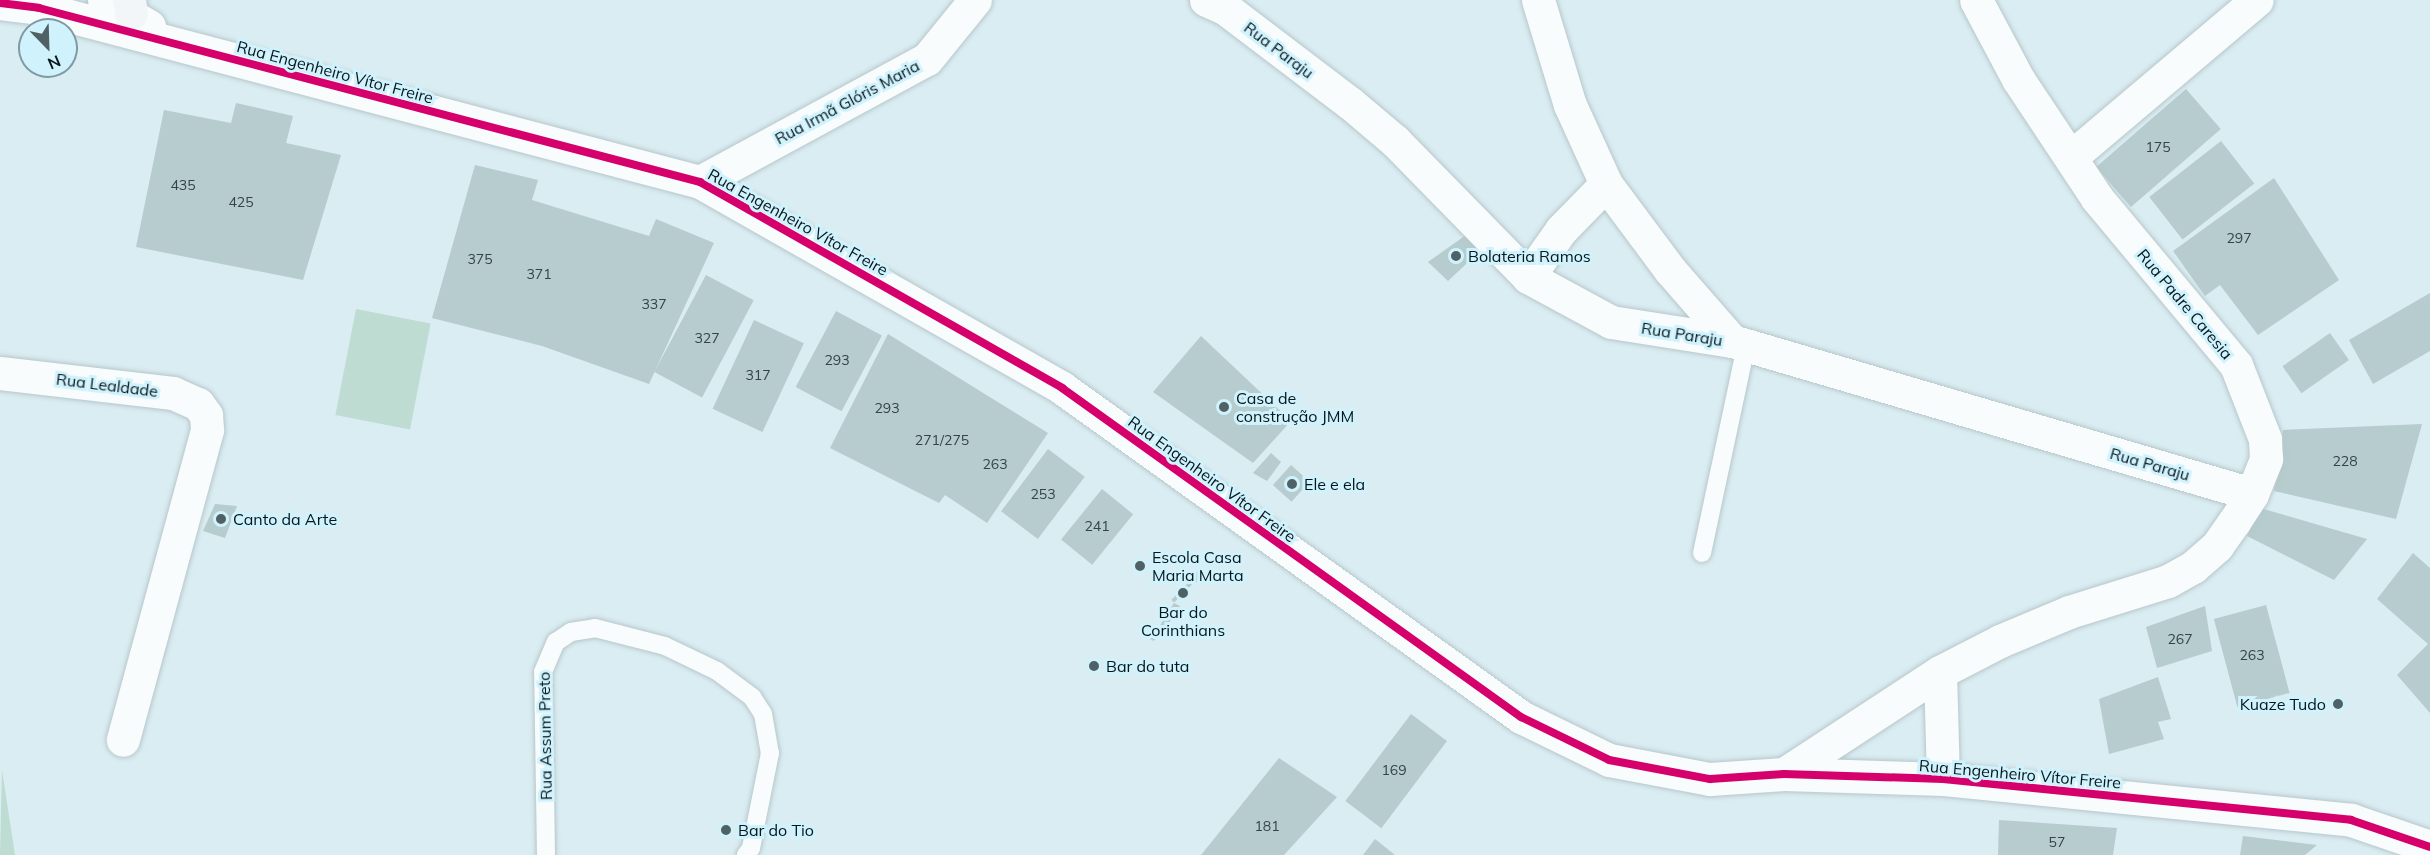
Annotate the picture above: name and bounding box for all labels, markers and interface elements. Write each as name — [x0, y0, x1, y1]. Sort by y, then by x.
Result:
north arrow — [18, 18, 78, 78]
street label: Rua Paraju — [1240, 18, 1318, 82]
street label: Rua Engenheiro Vítor Freire — [235, 37, 435, 107]
text: N — [45, 51, 64, 74]
street label: Rua Irmã Glóris Maria — [772, 56, 922, 148]
house number: 175 — [2145, 139, 2171, 155]
street label: Rua Engenheiro Vítor Freire — [705, 164, 891, 280]
house number: 435 — [170, 177, 196, 193]
house number: 425 — [228, 194, 254, 210]
house number: 297 — [2226, 230, 2252, 246]
street label: Rua Padre Caresia — [2133, 245, 2237, 363]
place label: Bolateria Ramos — [1468, 246, 1591, 266]
marker: Bolateria Ramos — [1449, 249, 1463, 263]
house number: 375 — [467, 251, 493, 267]
house number: 371 — [526, 266, 552, 282]
house number: 337 — [641, 296, 667, 312]
street label: Rua Paraju — [1640, 318, 1724, 350]
house number: 327 — [694, 330, 720, 346]
house number: 293 — [824, 352, 850, 368]
house number: 317 — [745, 367, 771, 383]
street label: Rua Lealdade — [55, 369, 159, 401]
place label: Casa de construção JMM — [1236, 388, 1354, 426]
house number: 293 — [874, 400, 900, 416]
marker: Casa de construção JMM — [1217, 400, 1231, 414]
street label: Rua Engenheiro Vítor Freire — [1124, 412, 1300, 546]
house number: 271/275 — [915, 432, 969, 448]
street label: Rua Paraju — [2108, 443, 2192, 485]
house number: 228 — [2332, 453, 2358, 469]
house number: 263 — [982, 456, 1008, 472]
place label: Ele e ela — [1304, 474, 1365, 494]
marker: Ele e ela — [1285, 477, 1299, 491]
house number: 253 — [1030, 486, 1056, 502]
place label: Canto da Arte — [233, 509, 337, 529]
marker: Canto da Arte — [214, 512, 228, 526]
house number: 241 — [1084, 518, 1110, 534]
place label: Escola Casa Maria Marta — [1152, 547, 1243, 585]
marker: Escola Casa Maria Marta — [1133, 559, 1147, 573]
marker: Bar do Corinthians — [1176, 586, 1190, 600]
place label: Bar do Corinthians — [1141, 602, 1225, 640]
house number: 267 — [2167, 631, 2193, 647]
house number: 263 — [2239, 647, 2265, 663]
place label: Bar do tuta — [1106, 656, 1189, 676]
marker: Bar do tuta — [1087, 659, 1101, 673]
street label: Rua Assum Preto — [534, 672, 556, 800]
place label: Kuaze Tudo — [2240, 694, 2326, 714]
marker: Kuaze Tudo — [2331, 697, 2345, 711]
street label: Rua Engenheiro Vítor Freire — [1918, 756, 2122, 792]
house number: 169 — [1381, 762, 1407, 778]
house number: 181 — [1254, 818, 1280, 834]
place label: Bar do Tio — [738, 820, 814, 840]
marker: Bar do Tio — [719, 823, 733, 837]
house number: 57 — [2049, 834, 2065, 850]

